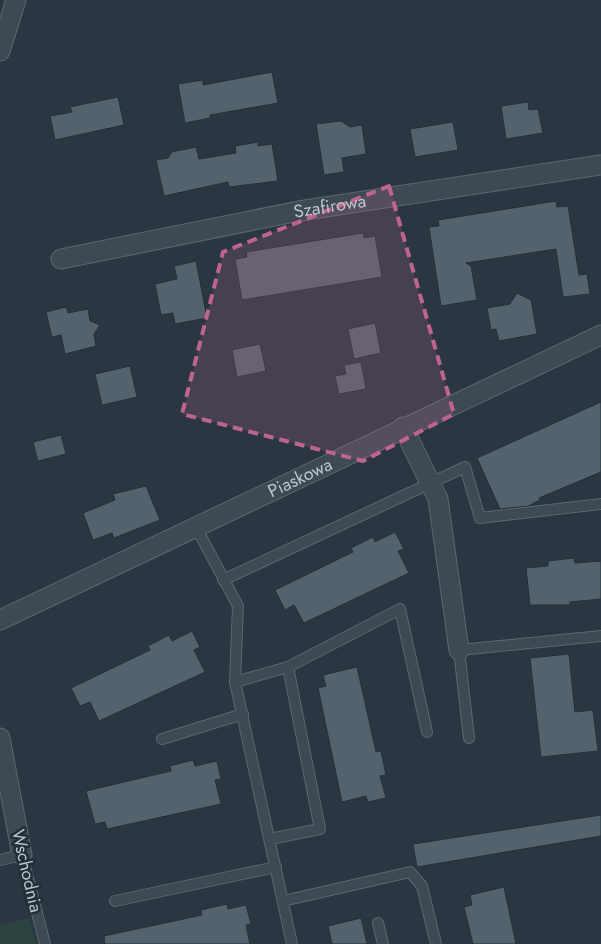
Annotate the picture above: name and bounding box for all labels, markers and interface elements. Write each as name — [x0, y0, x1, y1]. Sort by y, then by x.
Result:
street label: Szafirowa — [291, 188, 368, 225]
street label: Piaskowa — [263, 451, 337, 504]
street label: Wschodnia — [5, 827, 49, 915]

